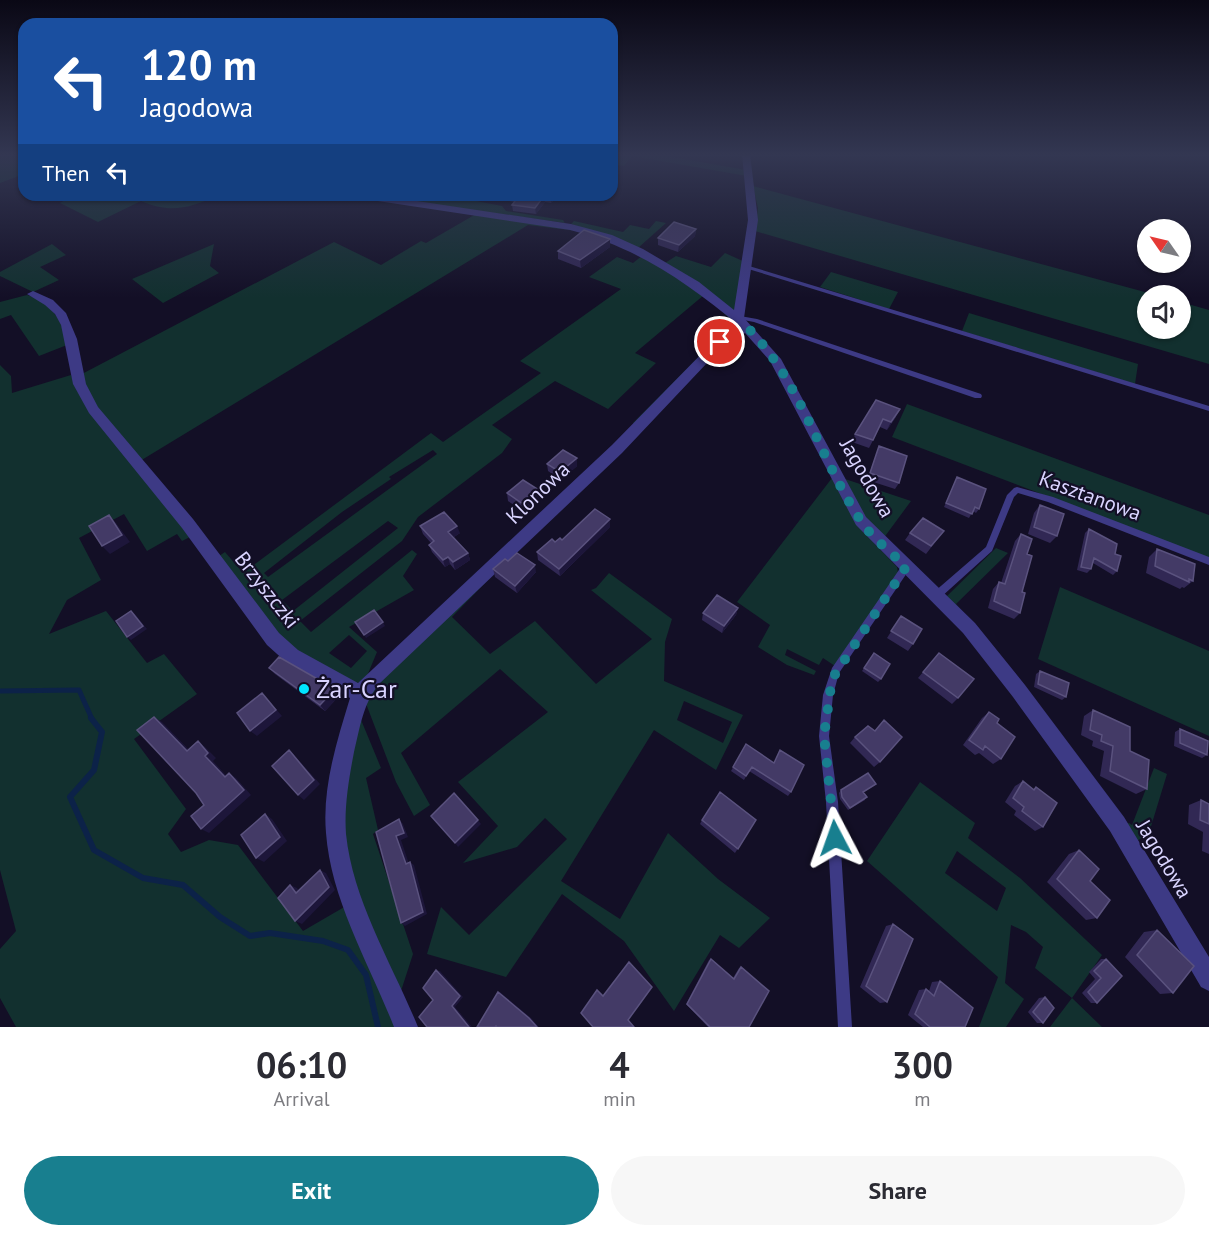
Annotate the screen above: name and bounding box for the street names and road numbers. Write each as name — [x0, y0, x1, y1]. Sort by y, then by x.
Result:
street label: Jagodowa — [833, 432, 901, 522]
street label: Klonowa — [500, 456, 575, 530]
street label: Kasztanowa — [1035, 465, 1145, 526]
street label: Brzyszczki — [229, 546, 306, 634]
street label: Jagodowa — [1130, 814, 1198, 903]

